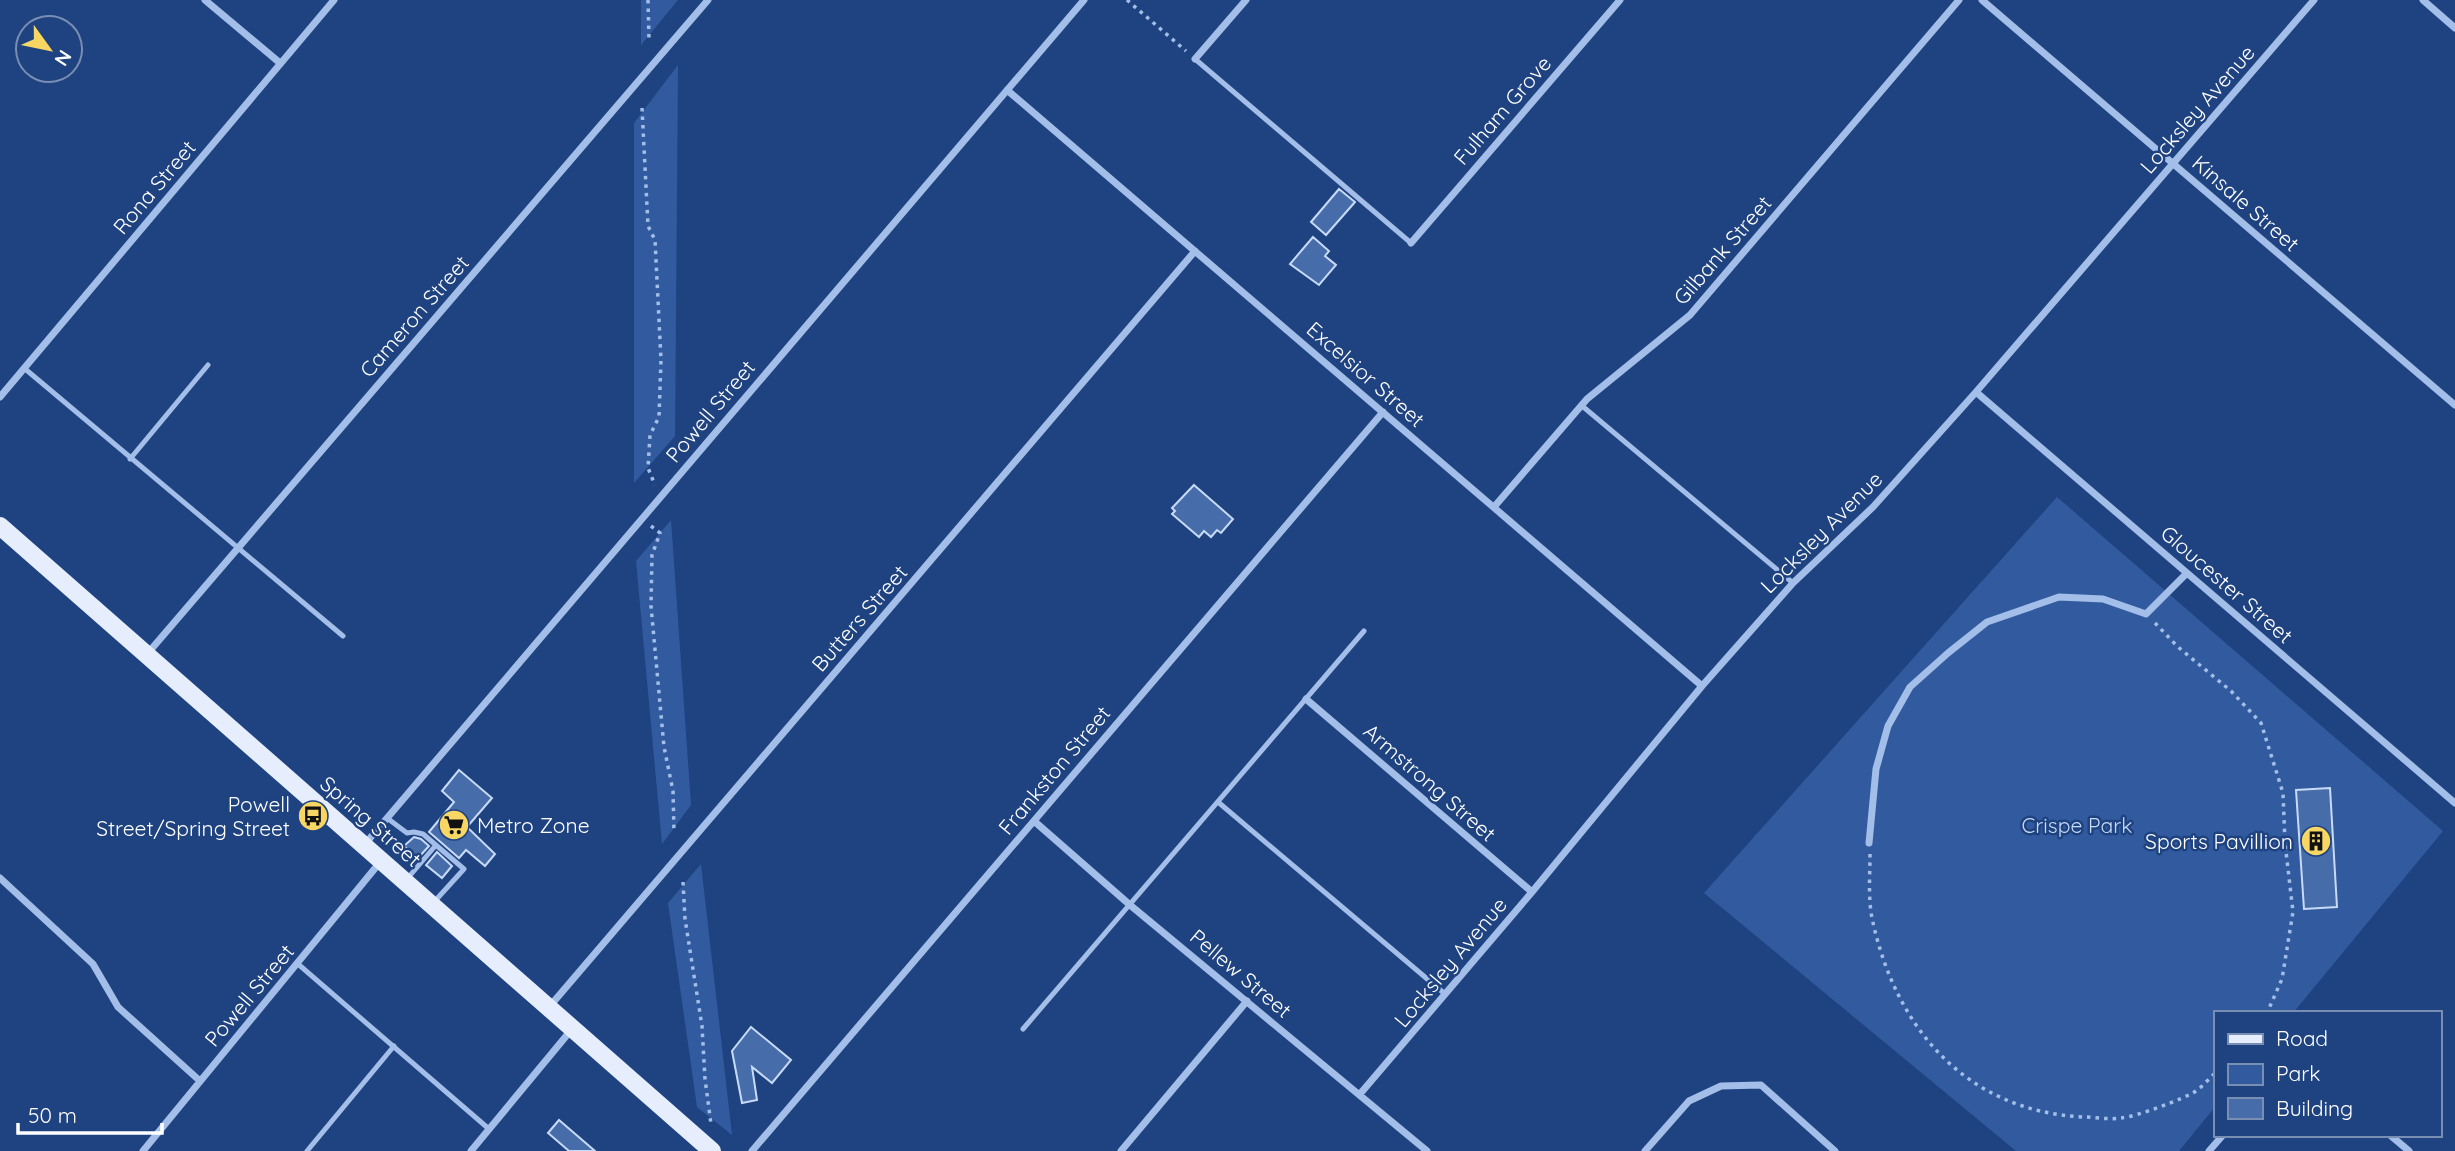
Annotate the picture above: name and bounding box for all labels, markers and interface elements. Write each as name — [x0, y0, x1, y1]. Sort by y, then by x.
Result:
north arrow — [14, 14, 84, 84]
street label: Locksley Avenue — [2134, 39, 2260, 179]
text: N — [49, 46, 77, 71]
street label: Fulham Grove — [1448, 50, 1556, 170]
street label: Rona Street — [107, 135, 201, 239]
street label: Kinsale Street — [2187, 150, 2305, 256]
street label: Gilbank Street — [1668, 190, 1776, 310]
street label: Cameron Street — [354, 250, 474, 382]
street label: Excelsior Street — [1302, 316, 1430, 432]
street label: Powell Street — [660, 355, 760, 467]
street label: Locksley Avenue — [1755, 466, 1887, 598]
street label: Gloucester Street — [2156, 520, 2298, 648]
street label: Butters Street — [806, 559, 912, 677]
street label: Frankston Street — [993, 700, 1115, 840]
street label: Armstrong Street — [1359, 718, 1501, 846]
street label: Spring Street — [315, 770, 427, 872]
place label: Powell Street/Spring Street — [96, 791, 290, 841]
bus stop icon: Powell Street/Spring Street — [296, 799, 330, 833]
supermarket icon: Metro Zone — [437, 808, 471, 842]
place label: Metro Zone — [477, 812, 590, 838]
park label: Crispe Park — [2022, 812, 2132, 838]
building icon: Sports Pavillion — [2299, 824, 2333, 858]
place label: Sports Pavillion — [2145, 828, 2293, 854]
street label: Locksley Avenue — [1388, 892, 1512, 1032]
street label: Pellew Street — [1185, 923, 1297, 1023]
street label: Powell Street — [199, 939, 299, 1051]
legend — [2214, 1011, 2441, 1137]
text: Road — [2276, 1025, 2328, 1051]
text: Park — [2276, 1060, 2320, 1086]
scale bar — [18, 1092, 161, 1136]
text: Building — [2276, 1095, 2353, 1121]
text: 50 m — [28, 1102, 77, 1128]

